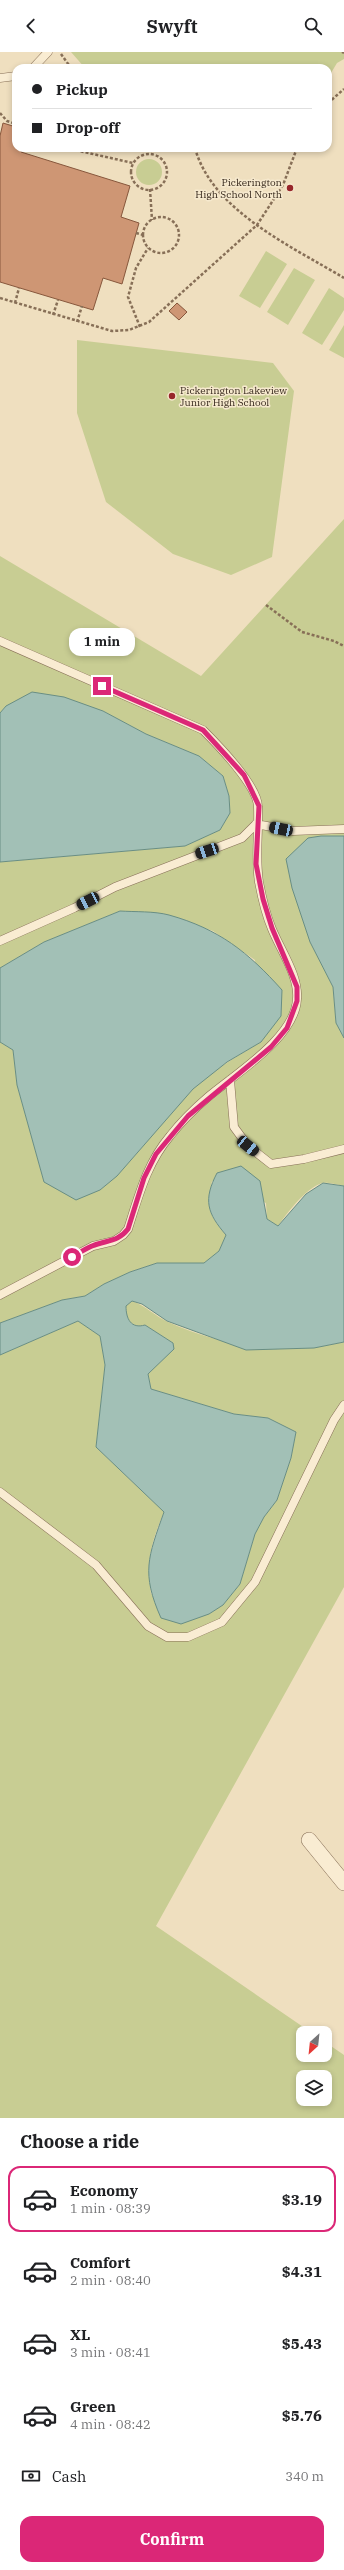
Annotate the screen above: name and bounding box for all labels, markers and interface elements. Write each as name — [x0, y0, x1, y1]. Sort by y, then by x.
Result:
icon: back — [20, 15, 42, 37]
text: Swyft — [147, 15, 197, 38]
icon: search — [302, 15, 324, 37]
text: Pickup — [56, 80, 108, 99]
text: Drop-off — [56, 118, 120, 137]
place label: Pickerington High School North — [195, 176, 283, 201]
marker: Pickerington High School North — [285, 183, 295, 193]
place label: Pickerington Lakeview Junior High School — [180, 384, 287, 409]
marker: Pickerington Lakeview Junior High School — [167, 391, 177, 401]
callout: 1 min — [69, 628, 135, 656]
text: 1 min — [84, 633, 120, 650]
route end — [93, 677, 111, 695]
car — [268, 821, 294, 837]
car — [194, 842, 220, 860]
car — [75, 890, 101, 912]
car — [235, 1134, 261, 1158]
route start — [63, 1248, 81, 1266]
north arrow — [296, 2026, 332, 2062]
map controls — [296, 2026, 332, 2106]
button: layers — [296, 2070, 332, 2106]
text: Choose a ride — [20, 2130, 139, 2153]
icon: car — [22, 2181, 58, 2217]
text: Economy — [70, 2181, 138, 2200]
text: $3.19 — [282, 2190, 322, 2209]
text: 1 min · 08:39 — [70, 2200, 151, 2217]
icon: car — [22, 2253, 58, 2289]
text: Comfort — [70, 2253, 130, 2272]
text: $4.31 — [282, 2262, 322, 2281]
text: 2 min · 08:40 — [70, 2272, 151, 2289]
icon: car — [22, 2325, 58, 2361]
text: XL — [70, 2325, 90, 2344]
text: $5.43 — [282, 2334, 322, 2353]
text: 3 min · 08:41 — [70, 2344, 151, 2361]
icon: car — [22, 2397, 58, 2433]
text: Green — [70, 2397, 116, 2416]
text: $5.76 — [282, 2406, 322, 2425]
text: 4 min · 08:42 — [70, 2416, 151, 2433]
icon: cash — [20, 2465, 42, 2487]
text: Cash — [52, 2467, 86, 2486]
text: 340 m — [285, 2468, 324, 2485]
button: Confirm — [20, 2516, 324, 2562]

